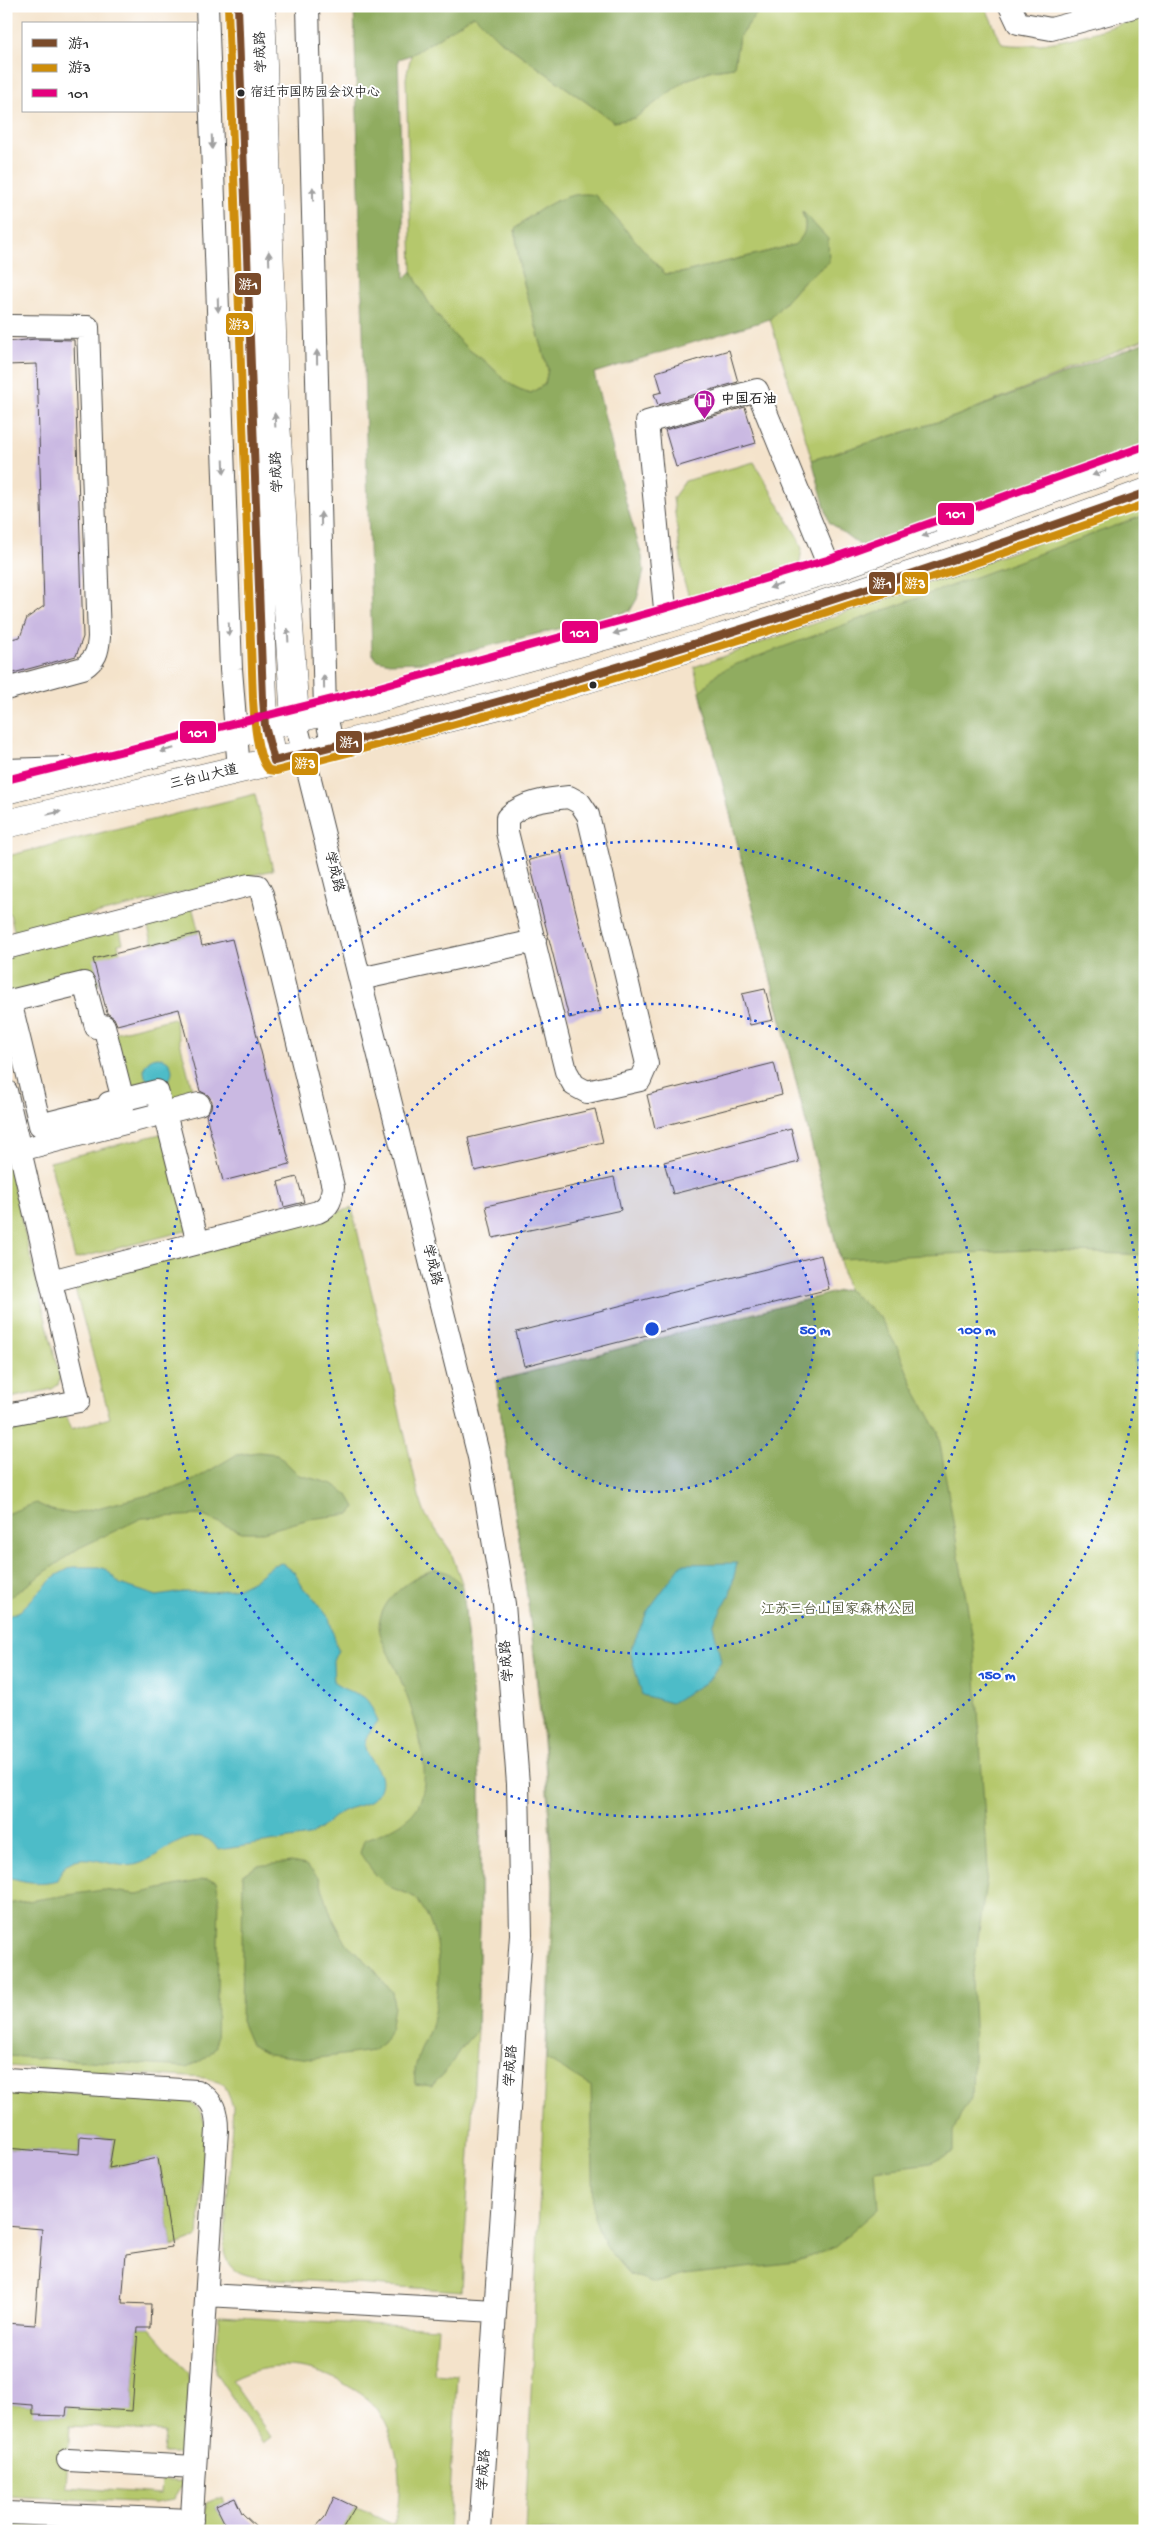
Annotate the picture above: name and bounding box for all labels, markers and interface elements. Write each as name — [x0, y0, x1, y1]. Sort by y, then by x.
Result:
legend — [22, 22, 198, 112]
street label: 学成路 — [252, 31, 271, 73]
text: 游1 — [68, 36, 89, 54]
text: 游3 — [68, 60, 91, 78]
place label: 宿迁市国防园会议中心 — [250, 85, 380, 101]
text: 101 — [67, 86, 89, 104]
marker: 宿迁市国防园会议中心 — [236, 88, 246, 98]
one-way arrow — [208, 135, 216, 151]
one-way arrow — [309, 186, 317, 202]
one-way arrow — [265, 250, 273, 266]
line badge: 游1 — [234, 272, 262, 296]
text: 游1 — [238, 278, 258, 295]
one-way arrow — [214, 297, 222, 313]
line badge: 游3 — [225, 312, 254, 336]
text: 游3 — [228, 318, 250, 335]
one-way arrow — [313, 348, 321, 364]
fuel station icon: 中国石油 — [693, 388, 717, 419]
place label: 中国石油 — [721, 391, 777, 409]
one-way arrow — [271, 412, 279, 428]
street label: 学成路 — [267, 451, 288, 493]
one-way arrow — [220, 459, 228, 475]
one-way arrow — [1091, 469, 1106, 477]
line badge: 101 — [937, 502, 975, 526]
text: 101 — [945, 507, 966, 524]
one-way arrow — [316, 511, 324, 527]
one-way arrow — [922, 531, 937, 538]
line badge: 游1 — [868, 571, 896, 595]
line badge: 游3 — [901, 571, 929, 595]
text: 游1 — [872, 577, 892, 594]
text: 游3 — [904, 577, 926, 594]
one-way arrow — [768, 582, 783, 590]
line badge: 101 — [561, 620, 599, 644]
one-way arrow — [226, 622, 234, 638]
text: 101 — [569, 626, 590, 643]
one-way arrow — [284, 627, 292, 643]
one-way arrow — [612, 628, 627, 636]
one-way arrow — [320, 673, 328, 689]
unlabelled marker — [588, 680, 598, 690]
line badge: 101 — [179, 720, 217, 744]
text: 101 — [187, 726, 208, 743]
line badge: 游1 — [335, 730, 363, 754]
text: 游1 — [339, 736, 359, 753]
one-way arrow — [160, 746, 175, 754]
line badge: 游3 — [291, 752, 319, 776]
text: 游3 — [294, 757, 316, 774]
street label: 三台山大道 — [168, 762, 240, 794]
one-way arrow — [46, 809, 61, 817]
street label: 学成路 — [320, 849, 347, 894]
street label: 学成路 — [418, 1242, 445, 1287]
centre of rings — [643, 1320, 661, 1338]
text: 50 m — [800, 1322, 831, 1340]
text: 100 m — [957, 1322, 996, 1340]
park label: 江苏三台山国家森林公园 — [761, 1601, 915, 1619]
street label: 学成路 — [497, 1639, 518, 1683]
text: 150 m — [978, 1667, 1016, 1685]
street label: 学成路 — [501, 2044, 522, 2088]
street label: 学成路 — [474, 2448, 495, 2492]

